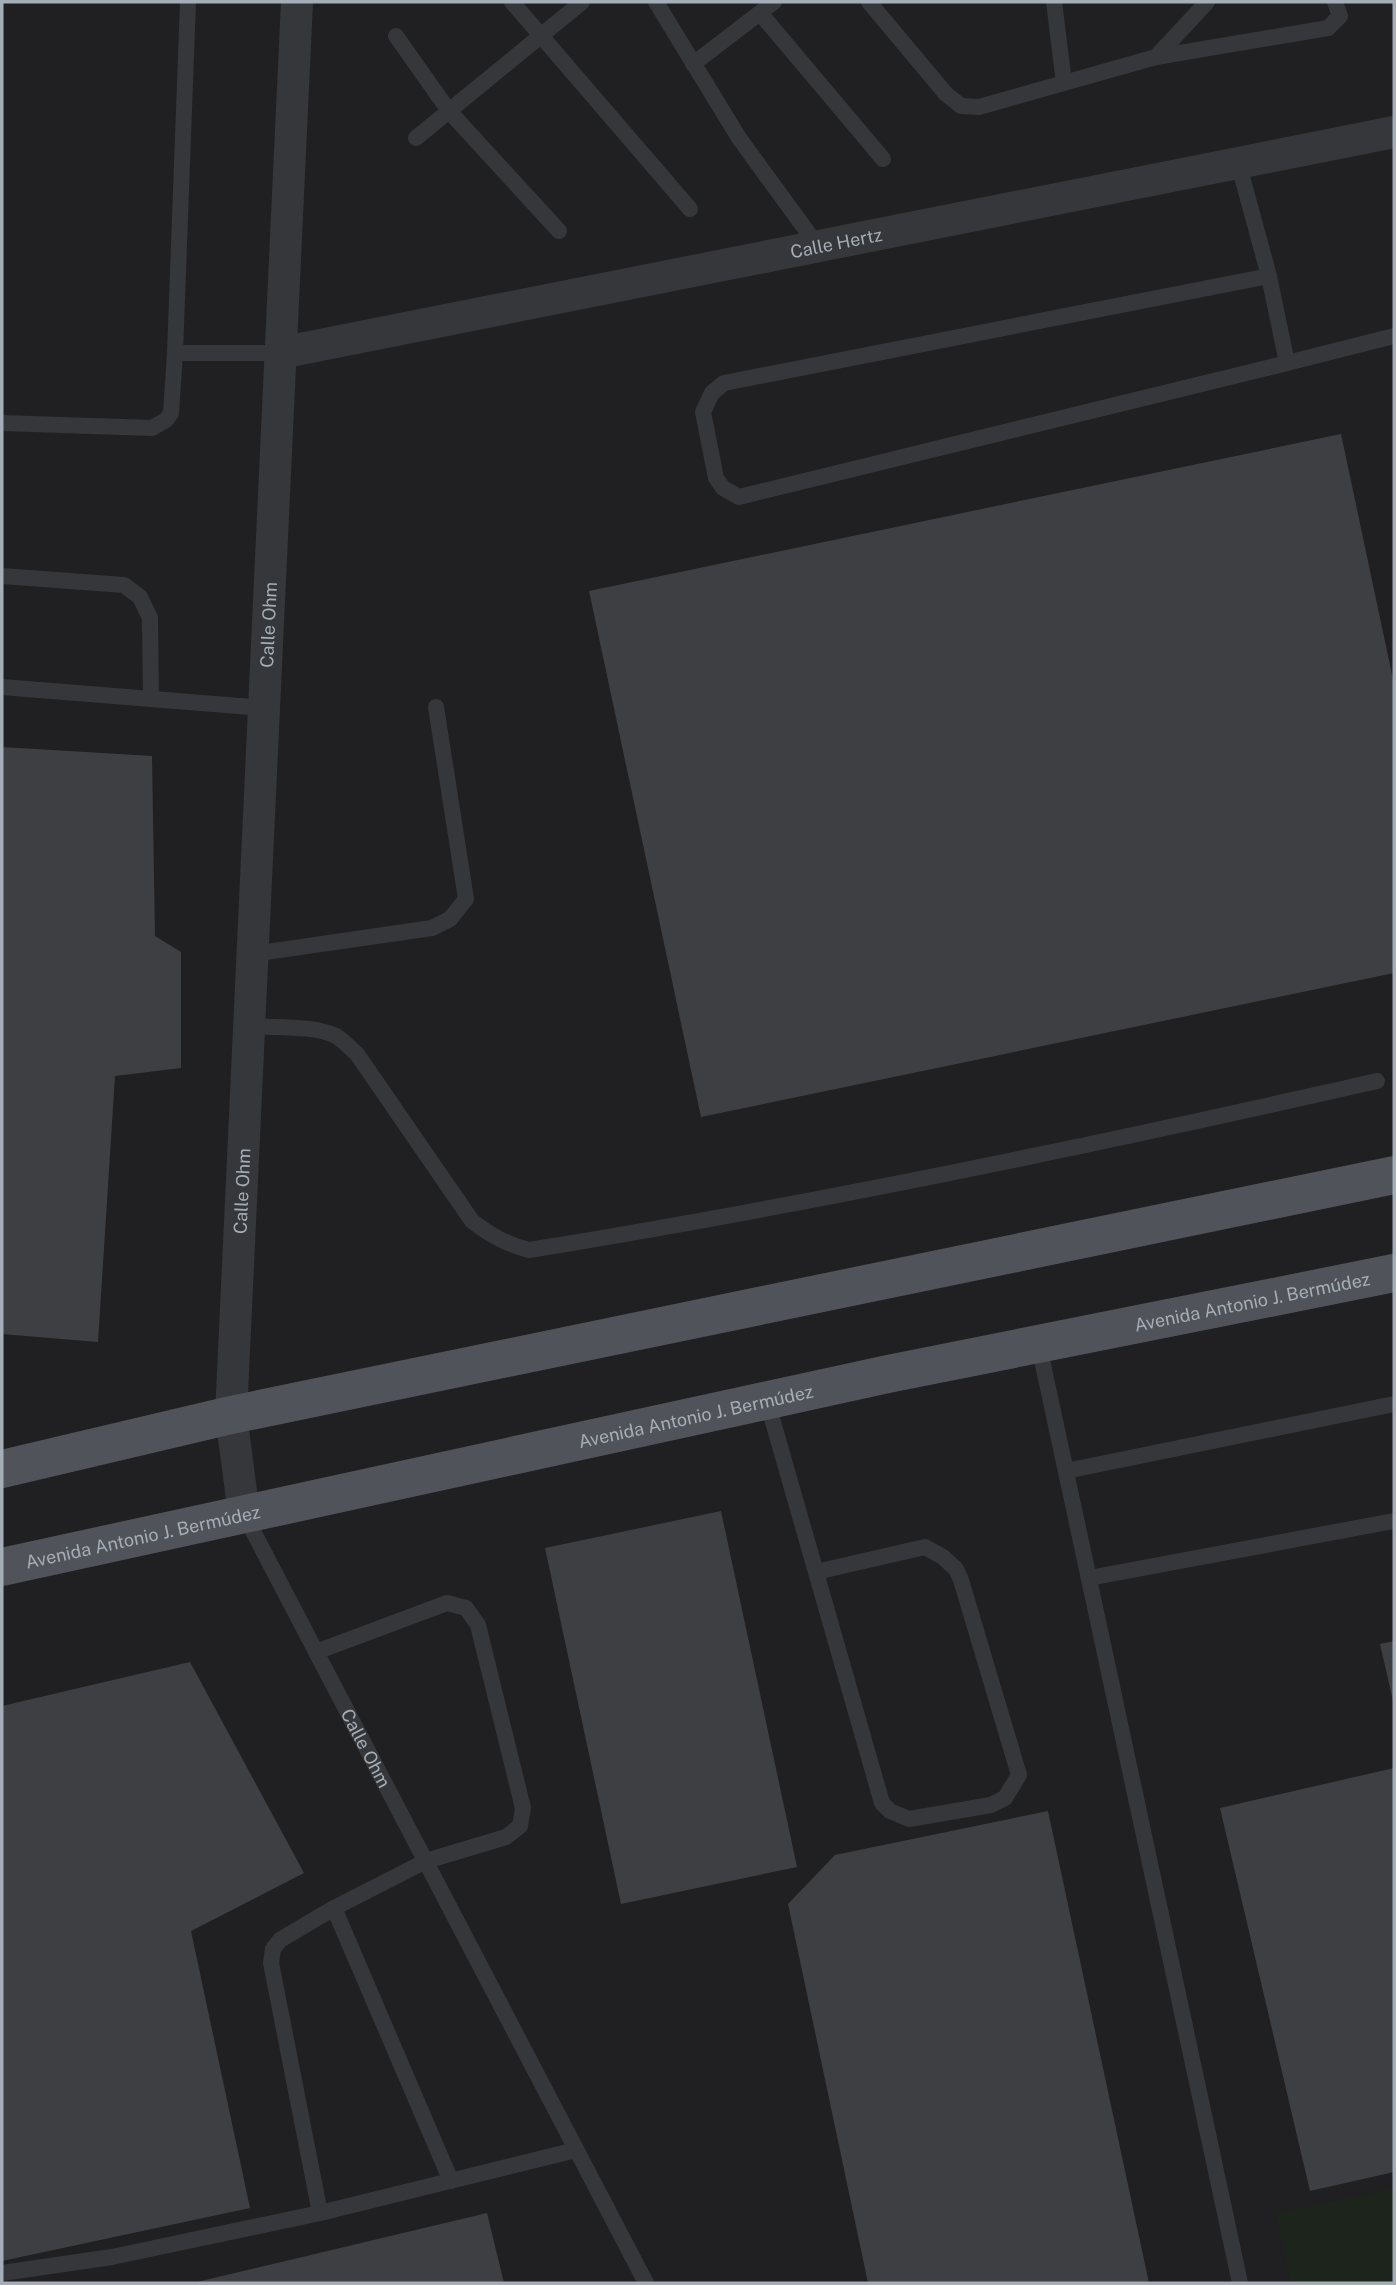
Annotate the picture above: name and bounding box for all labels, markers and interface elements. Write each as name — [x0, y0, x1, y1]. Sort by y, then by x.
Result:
street label: Calle Hertz — [788, 223, 884, 262]
street label: Calle Ohm — [255, 581, 280, 668]
street label: Calle Ohm — [229, 1148, 254, 1235]
street label: Avenida Antonio J. Bermúdez — [1132, 1268, 1372, 1335]
street label: Avenida Antonio J. Bermúdez — [576, 1380, 815, 1452]
street label: Avenida Antonio J. Bermúdez — [23, 1501, 262, 1572]
street label: Calle Ohm — [337, 1705, 396, 1791]

